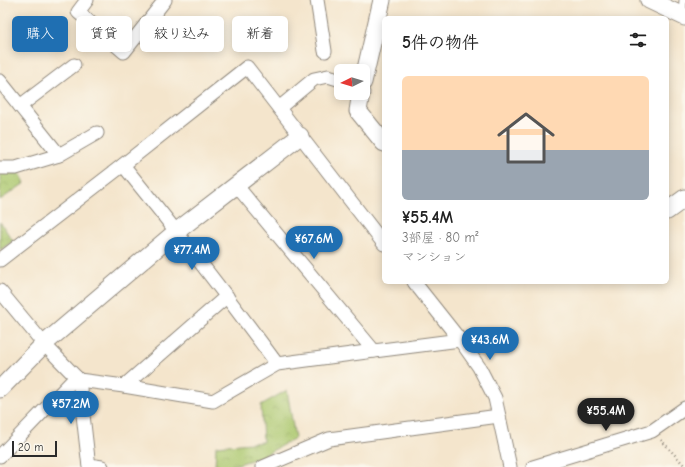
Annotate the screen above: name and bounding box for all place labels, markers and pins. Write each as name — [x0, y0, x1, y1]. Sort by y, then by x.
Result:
pin: ¥67.6M — [281, 226, 347, 260]
pin: ¥77.4M — [159, 237, 225, 271]
pin: ¥43.6M — [457, 327, 523, 361]
pin: ¥57.2M — [38, 391, 104, 425]
pin: ¥55.4M — [573, 398, 639, 432]

